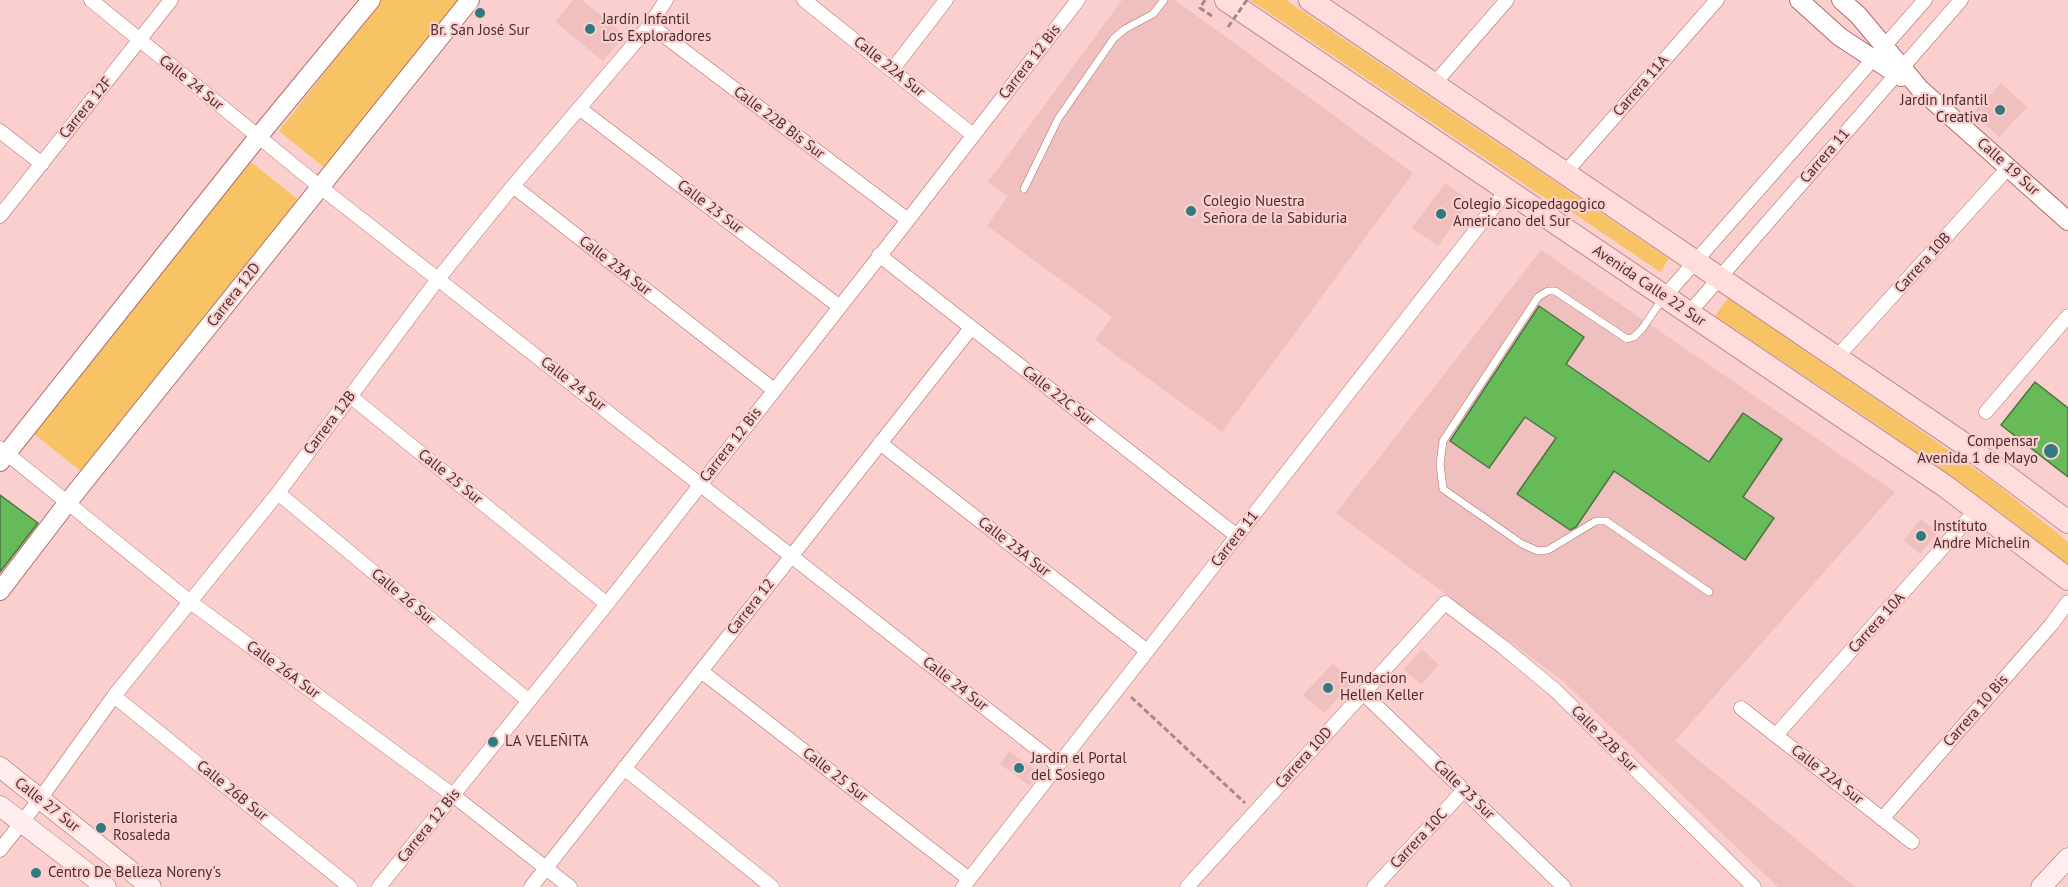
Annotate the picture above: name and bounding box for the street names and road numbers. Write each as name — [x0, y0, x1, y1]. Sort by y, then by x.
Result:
street label: Carrera 12 Bis — [995, 21, 1065, 103]
street label: Calle 22A Sur — [850, 33, 928, 101]
street label: Calle 24 Sur — [155, 52, 227, 114]
street label: Carrera 11A — [1610, 52, 1672, 120]
street label: Carrera 12F — [56, 73, 116, 143]
street label: Calle 22B Bis Sur — [730, 83, 828, 163]
street label: Carrera 11 — [1796, 125, 1854, 187]
street label: Calle 19 Sur — [1973, 134, 2043, 200]
street label: Calle 23 Sur — [674, 176, 746, 238]
street label: Carrera 10B — [1891, 229, 1955, 297]
street label: Calle 23A Sur — [575, 232, 655, 300]
street label: Avenida Calle 22 Sur — [1589, 242, 1709, 330]
street label: Carrera 12D — [203, 259, 265, 331]
street label: Calle 24 Sur — [537, 353, 609, 415]
street label: Calle 22C Sur — [1018, 362, 1098, 430]
street label: Carrera 12B — [300, 388, 360, 458]
street label: Carrera 12 Bis — [696, 404, 766, 486]
street label: Calle 25 Sur — [414, 446, 486, 508]
street label: Carrera 11 — [1207, 507, 1263, 571]
street label: Calle 23A Sur — [974, 513, 1054, 581]
street label: Calle 26 Sur — [367, 565, 439, 629]
street label: Carrera 12 — [723, 575, 779, 639]
street label: Carrera 10A — [1845, 589, 1909, 657]
street label: Calle 26A Sur — [243, 637, 323, 703]
street label: Calle 24 Sur — [919, 653, 991, 715]
street label: Carrera 10 Bis — [1940, 671, 2012, 751]
street label: Calle 22B Sur — [1567, 702, 1641, 776]
street label: Carrera 10D — [1272, 724, 1336, 792]
street label: Calle 22A Sur — [1787, 741, 1867, 809]
street label: Calle 25 Sur — [799, 744, 871, 806]
street label: Calle 26B Sur — [193, 757, 271, 825]
street label: Calle 23 Sur — [1430, 757, 1498, 823]
street label: Calle 27 Sur — [11, 774, 83, 836]
street label: Carrera 12 Bis — [394, 786, 464, 866]
street label: Carrera 10C — [1387, 805, 1451, 873]

